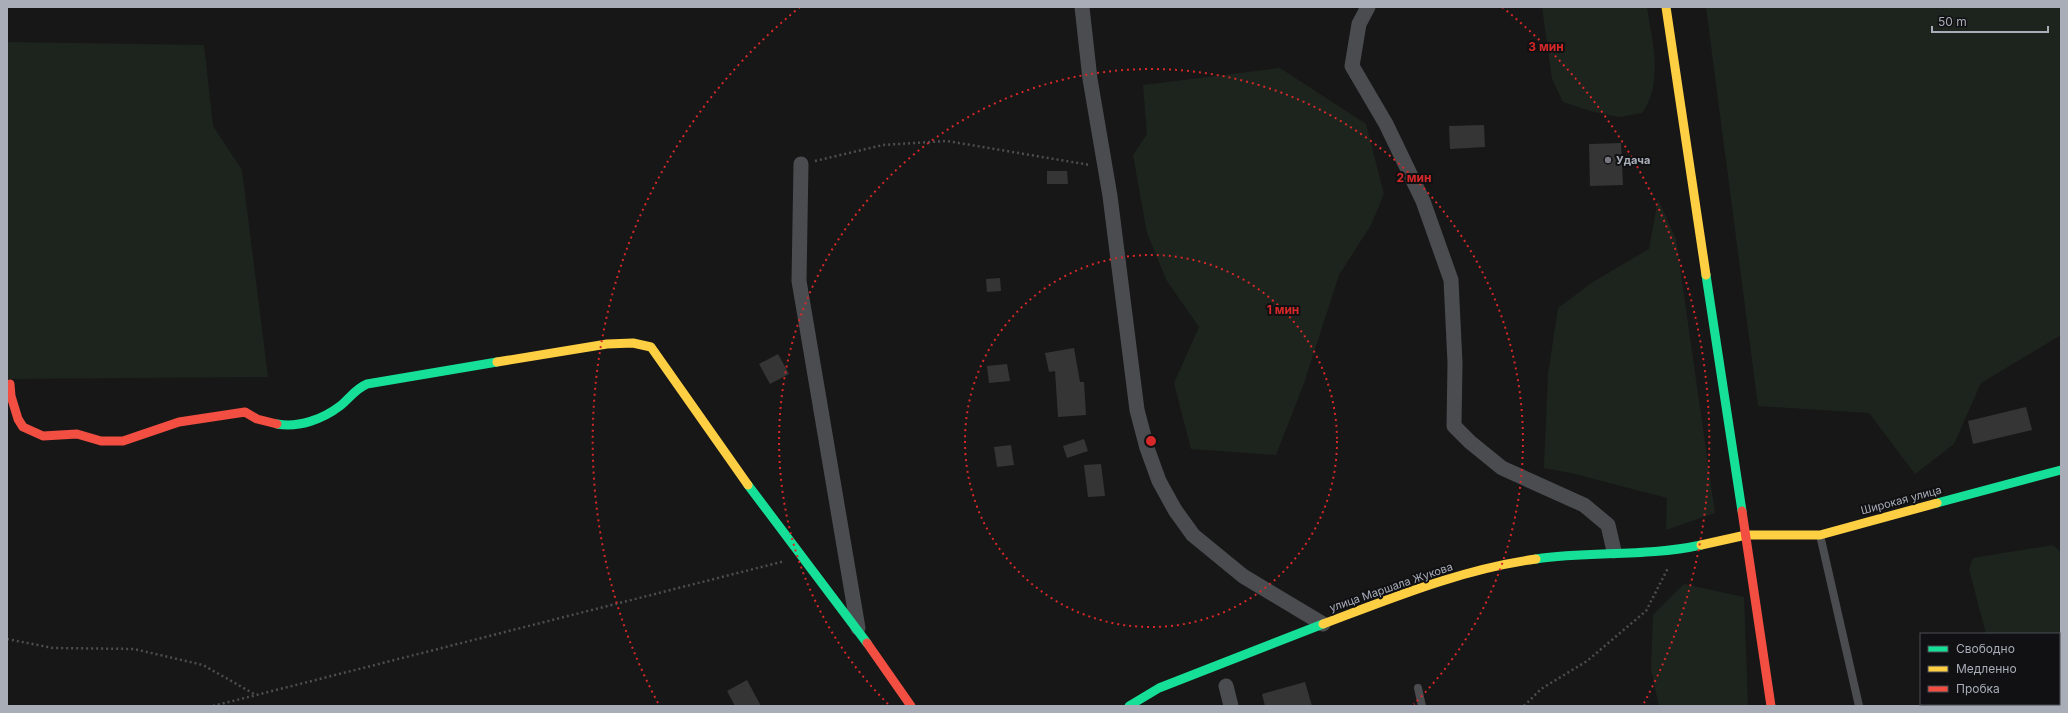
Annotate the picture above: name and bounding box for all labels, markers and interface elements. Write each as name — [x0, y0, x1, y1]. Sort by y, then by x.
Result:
scale bar — [1932, 8, 2048, 34]
text: 50 m — [1938, 14, 1967, 29]
text: 3 мин — [1528, 39, 1564, 54]
place label: Удача — [1616, 153, 1650, 167]
marker: Удача — [1603, 155, 1613, 165]
text: 2 мин — [1396, 170, 1432, 185]
text: 1 мин — [1267, 302, 1299, 317]
centre of rings — [1144, 434, 1158, 448]
street label: Широкая улица — [1859, 483, 1943, 517]
street label: улица Маршала Жукова — [1328, 559, 1454, 615]
legend — [1920, 633, 2060, 705]
text: Свободно — [1956, 641, 2015, 656]
text: Медленно — [1956, 661, 2017, 676]
text: Пробка — [1956, 681, 2000, 696]

